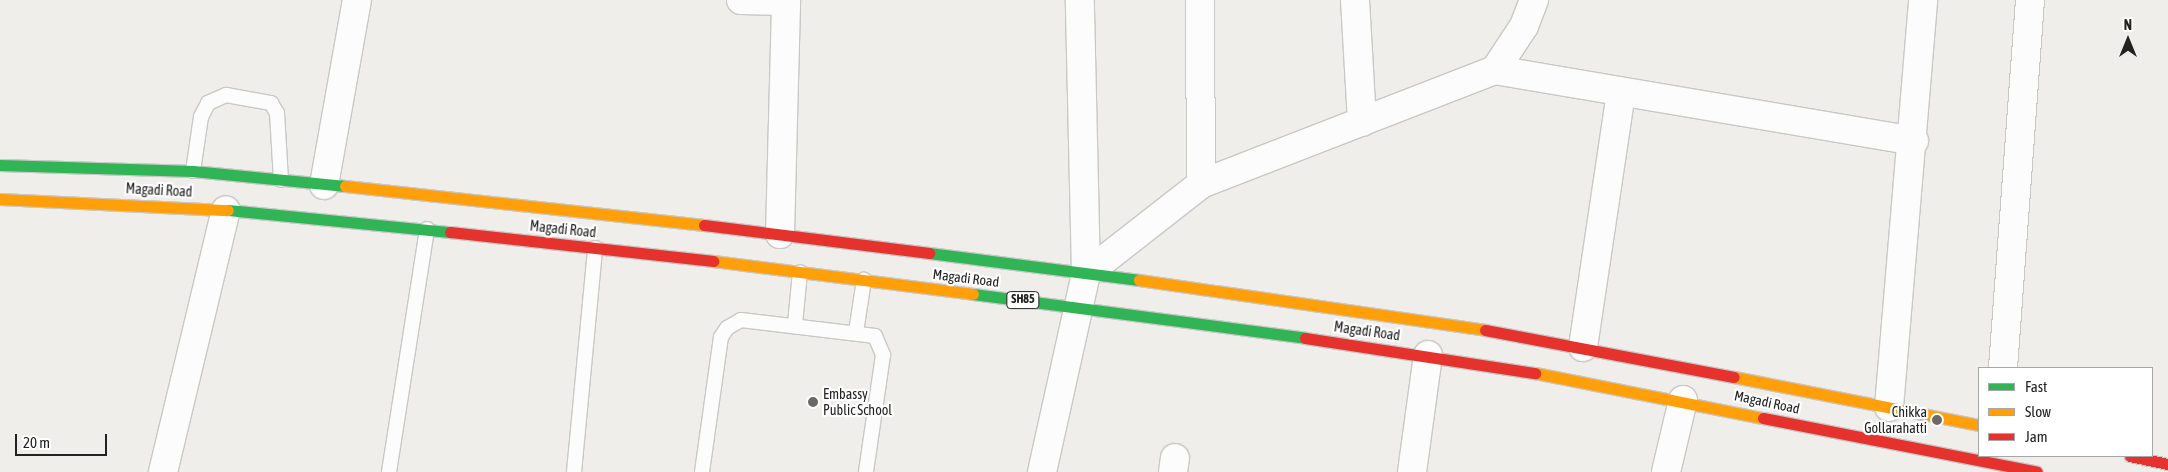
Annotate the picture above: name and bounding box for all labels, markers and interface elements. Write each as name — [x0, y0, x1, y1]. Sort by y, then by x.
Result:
north arrow — [2103, 15, 2153, 65]
text: N — [2124, 17, 2132, 33]
street label: Magadi Road — [125, 180, 193, 200]
street label: Magadi Road — [529, 217, 597, 241]
street label: Magadi Road — [932, 266, 1000, 290]
road number: SH85 — [1006, 290, 1040, 310]
street label: Magadi Road — [1333, 318, 1401, 344]
legend — [1978, 367, 2153, 457]
text: Fast — [2025, 378, 2047, 395]
place label: Embassy Public School — [823, 386, 892, 418]
street label: Magadi Road — [1733, 387, 1801, 417]
marker: Embassy Public School — [807, 396, 819, 408]
text: Slow — [2025, 403, 2051, 420]
place label: Chikka Gollarahatti — [1864, 404, 1927, 437]
marker: Chikka Gollarahatti — [1931, 414, 1943, 426]
scale bar — [18, 424, 110, 456]
text: Jam — [2025, 428, 2048, 445]
text: 20 m — [23, 434, 50, 451]

